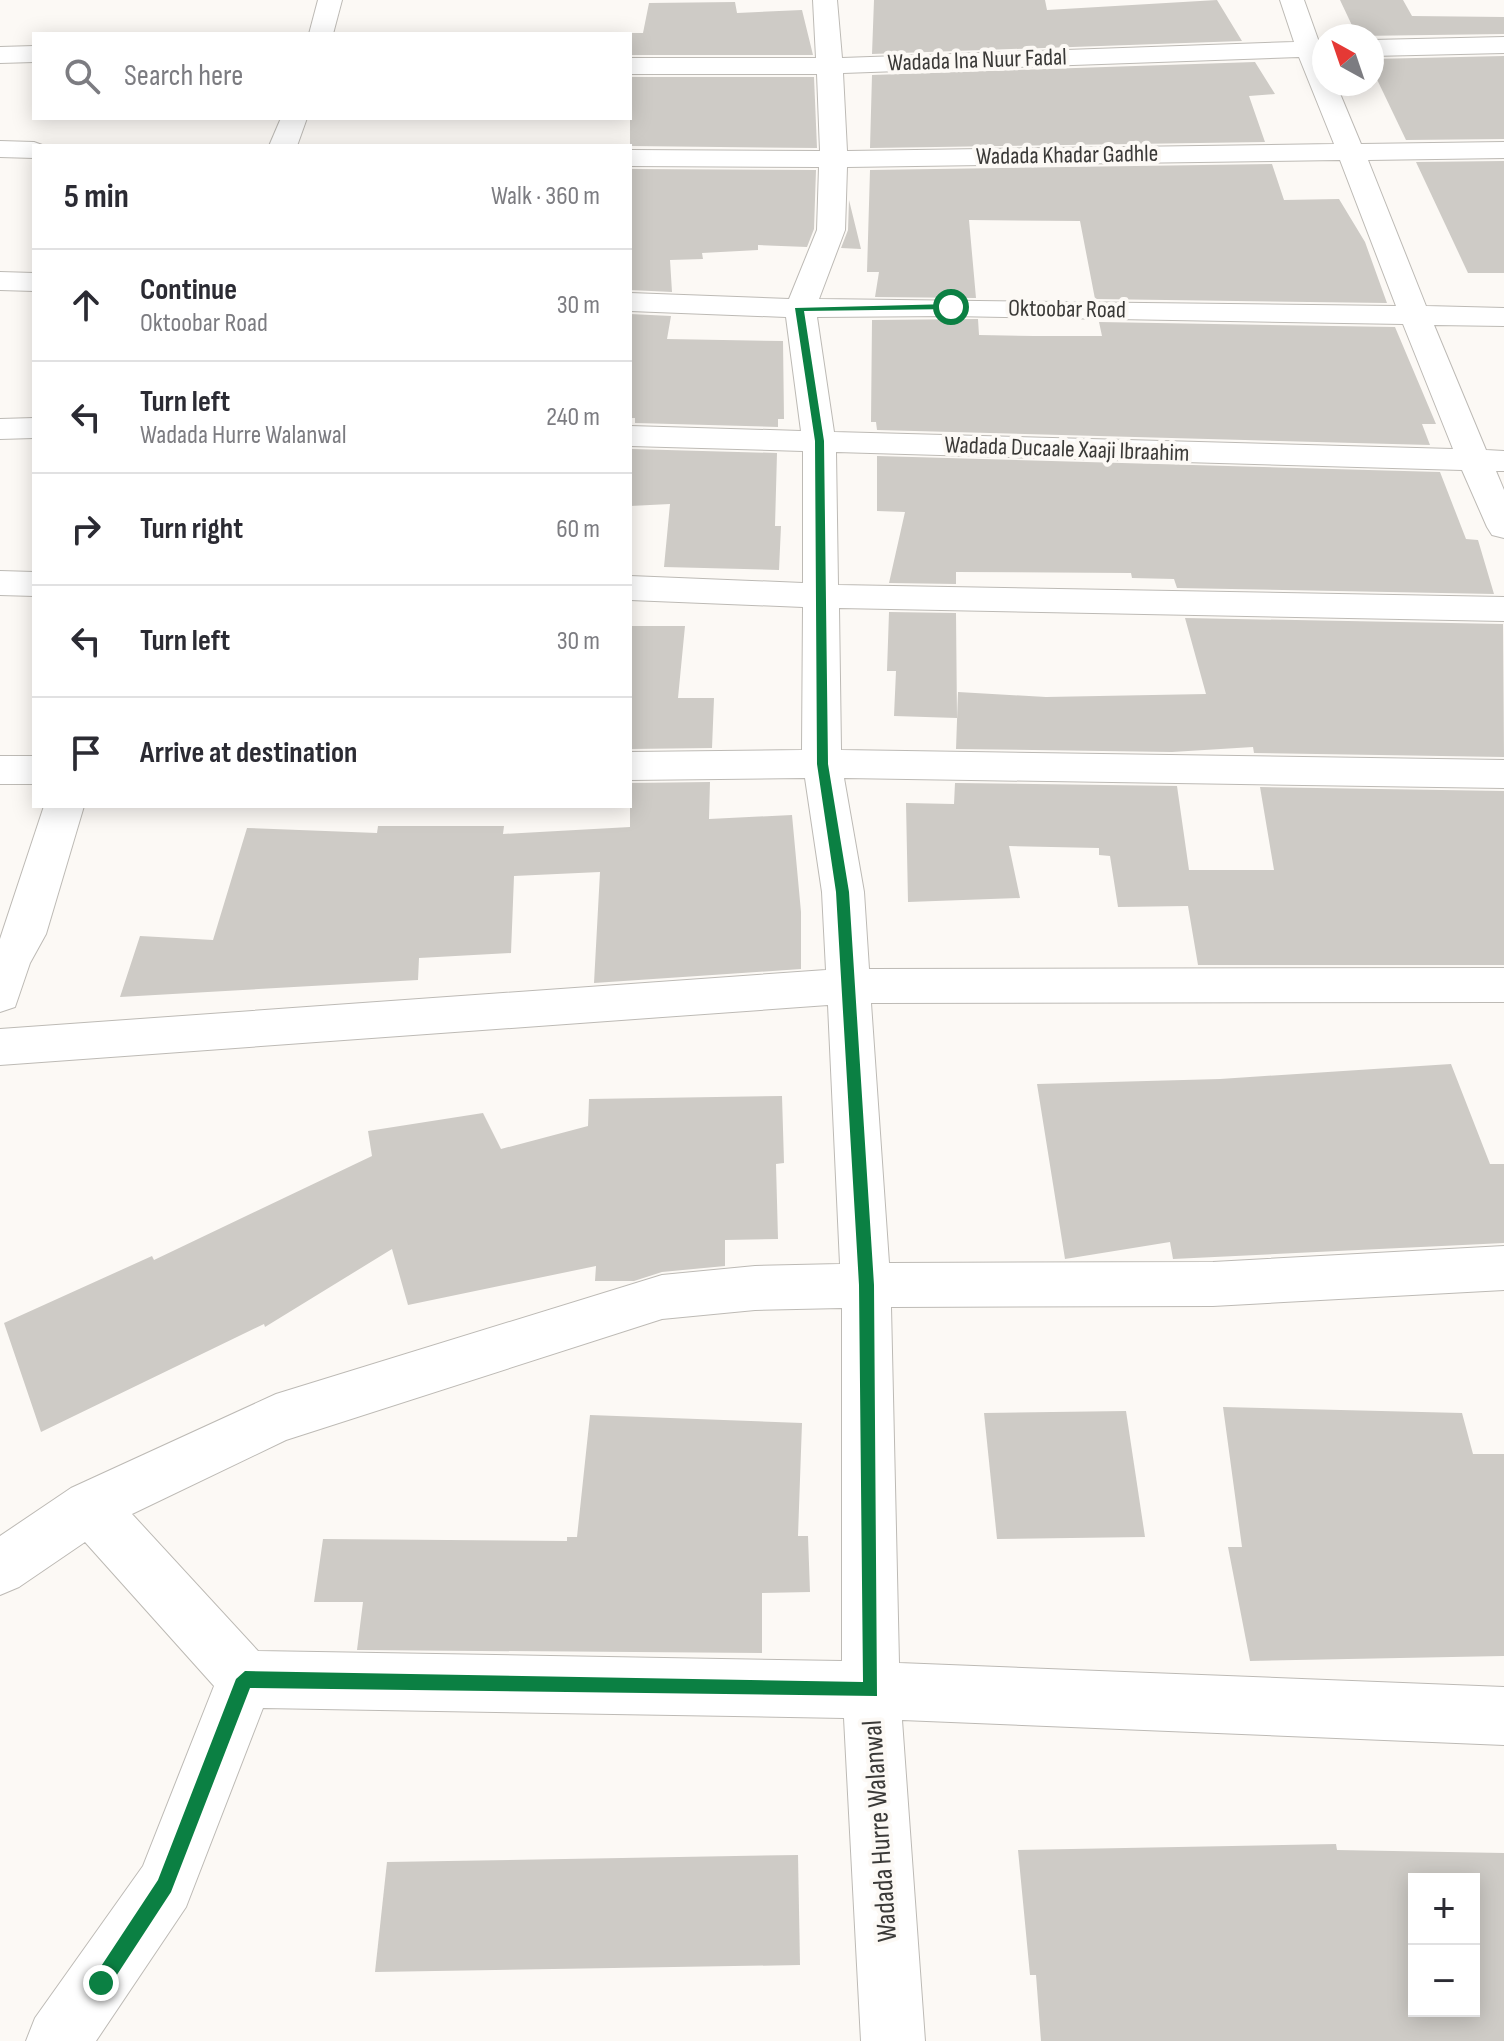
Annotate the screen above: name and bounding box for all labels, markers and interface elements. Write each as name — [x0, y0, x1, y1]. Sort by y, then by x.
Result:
north arrow — [1312, 24, 1384, 96]
search box — [32, 32, 632, 120]
street label: Wadada Ina Nuur Fadal — [887, 42, 1067, 78]
icon: search — [60, 54, 104, 98]
text: Search here — [124, 58, 243, 94]
street label: Wadada Khadar Gadhle — [976, 139, 1158, 171]
text: 5 min — [64, 176, 129, 217]
text: Walk · 360 m — [491, 181, 600, 212]
text: Continue — [140, 272, 237, 308]
icon: ahead — [64, 283, 108, 327]
route start — [933, 289, 969, 325]
text: 30 m — [557, 290, 600, 321]
street label: Oktoobar Road — [1008, 293, 1126, 325]
text: Oktoobar Road — [140, 308, 268, 339]
text: Turn left — [140, 384, 230, 420]
icon: left — [64, 395, 108, 439]
text: 240 m — [546, 402, 600, 433]
text: Wadada Hurre Walanwal — [140, 420, 347, 451]
street label: Wadada Ducaale Xaaji Ibraahim — [944, 430, 1190, 468]
icon: right — [64, 507, 108, 551]
text: Turn right — [140, 511, 243, 547]
text: 60 m — [556, 514, 600, 545]
icon: left — [64, 619, 108, 663]
text: Turn left — [140, 623, 230, 659]
text: 30 m — [557, 626, 600, 657]
icon: arrive — [64, 731, 108, 775]
text: Arrive at destination — [140, 735, 357, 771]
street label: Wadada Hurre Walanwal — [856, 1719, 904, 1943]
map controls — [1408, 1873, 1480, 2017]
button: + — [1408, 1873, 1480, 1945]
button: − — [1408, 1945, 1480, 2017]
route end — [83, 1965, 119, 2001]

